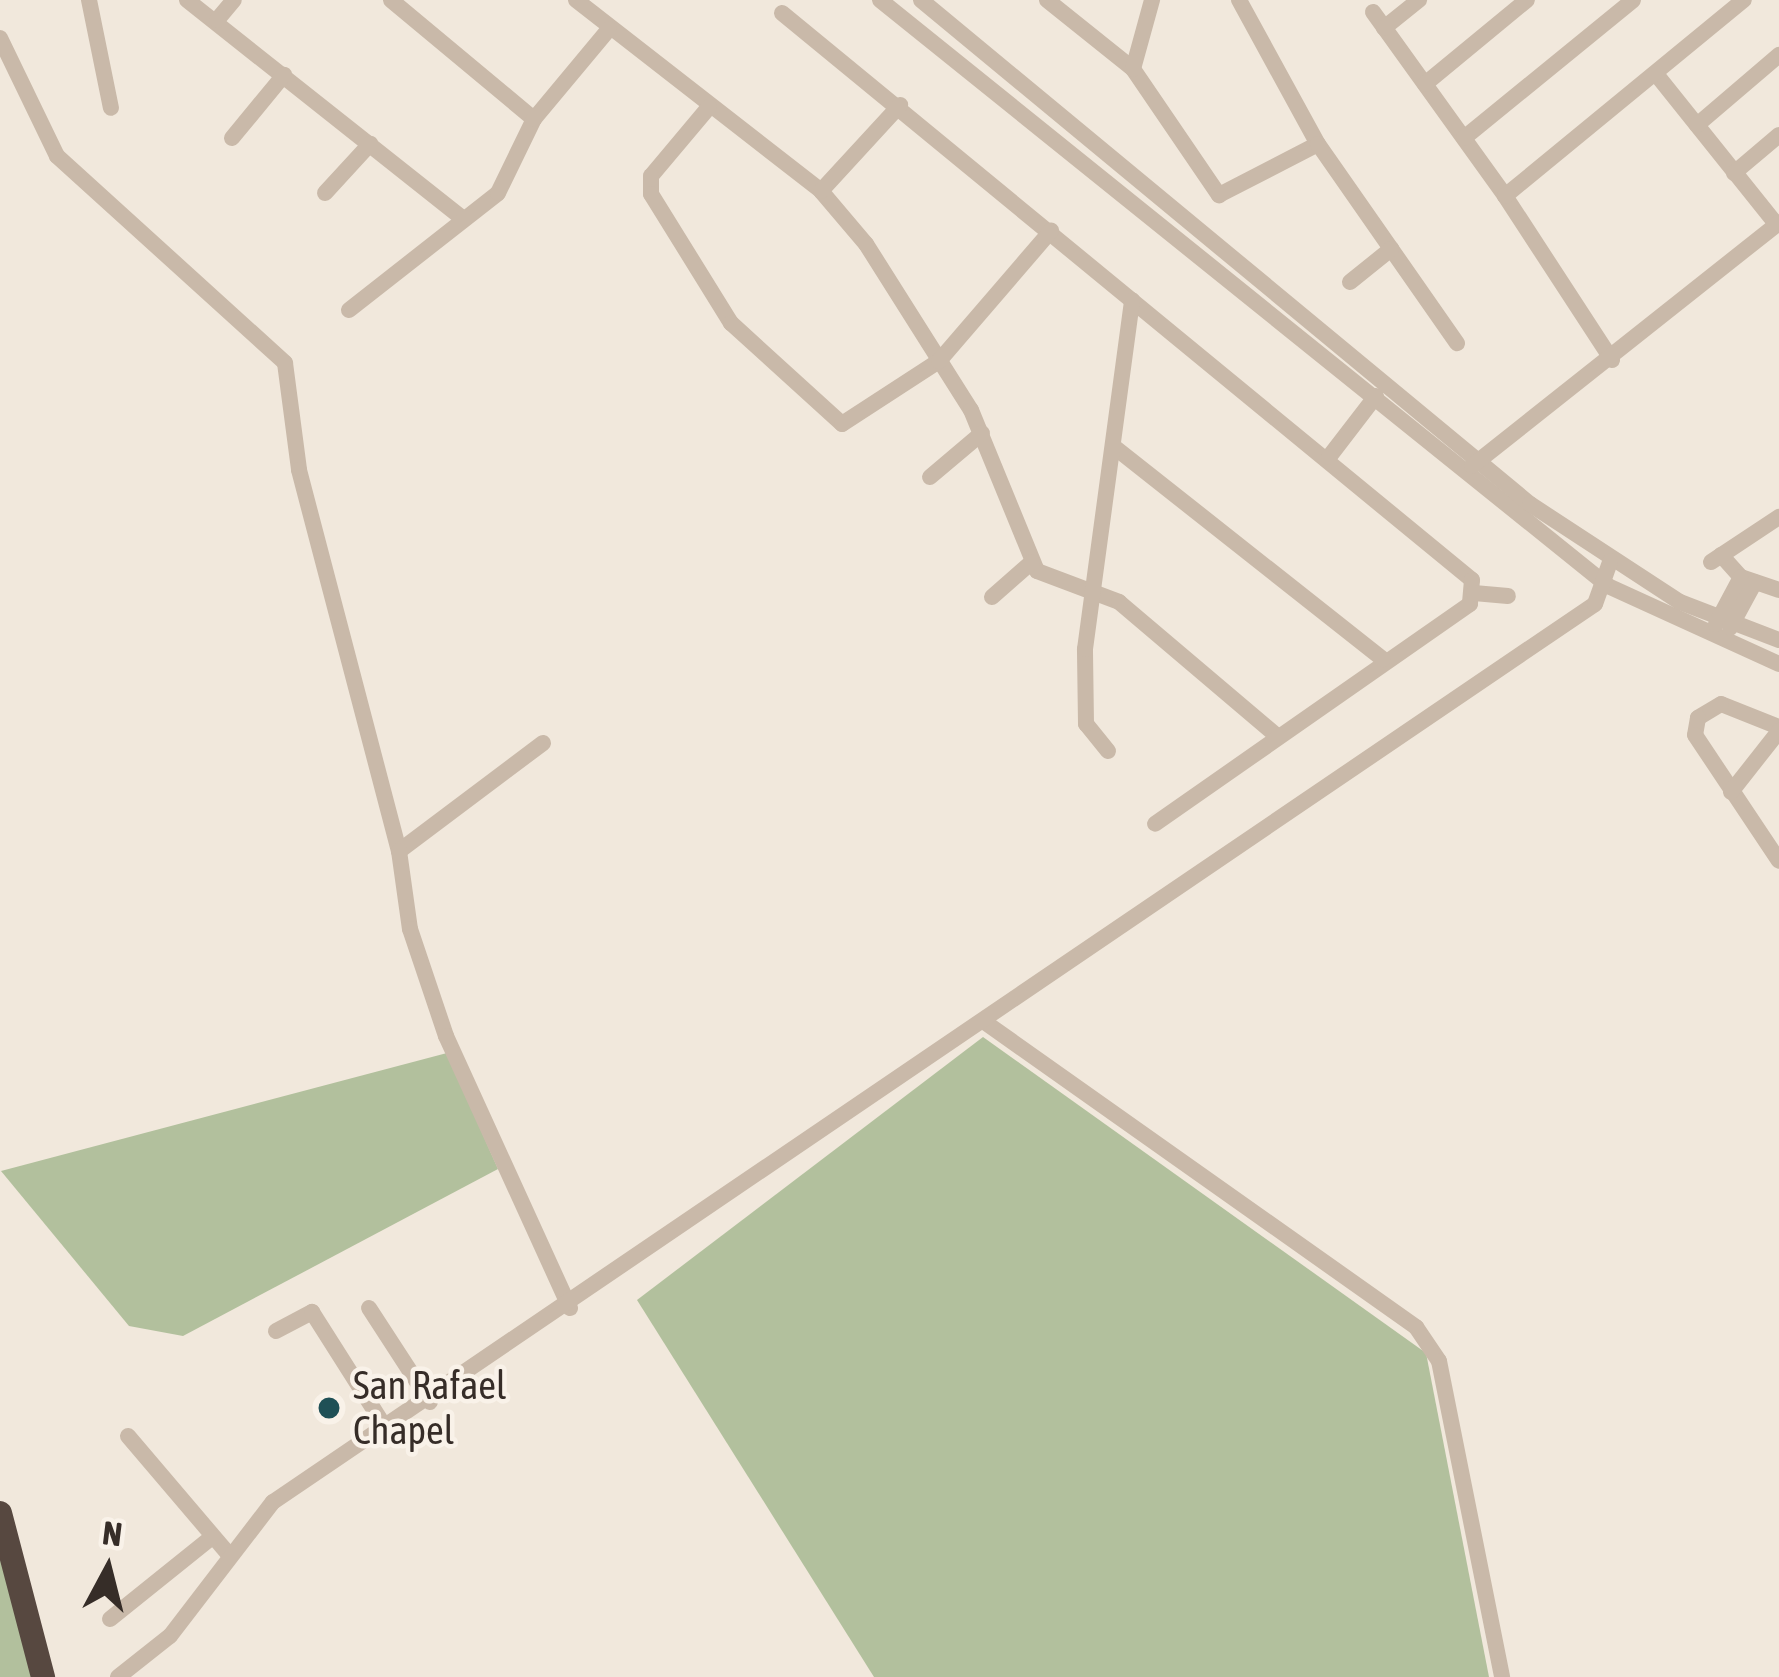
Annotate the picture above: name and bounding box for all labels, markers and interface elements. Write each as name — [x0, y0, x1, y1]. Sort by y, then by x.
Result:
place label: San Rafael Chapel — [353, 1363, 506, 1454]
marker: San Rafael Chapel — [316, 1395, 342, 1421]
north arrow — [48, 1509, 168, 1629]
text: N — [100, 1513, 124, 1553]

